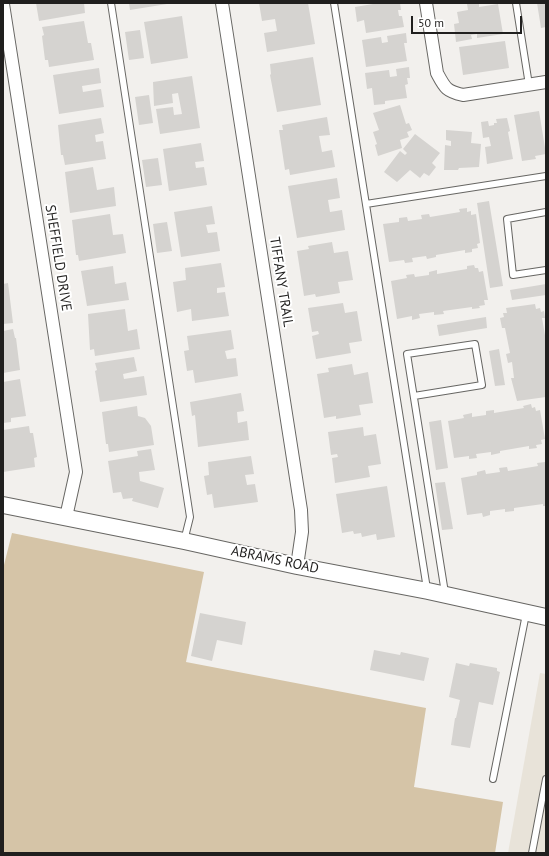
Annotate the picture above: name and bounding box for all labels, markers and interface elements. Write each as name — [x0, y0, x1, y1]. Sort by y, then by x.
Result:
scale bar — [413, 8, 524, 34]
text: 50 m — [418, 15, 444, 30]
street label: SHEFFIELD DRIVE — [41, 204, 75, 312]
street label: TIFFANY TRAIL — [266, 236, 296, 328]
street label: ABRAMS ROAD — [230, 543, 320, 577]

